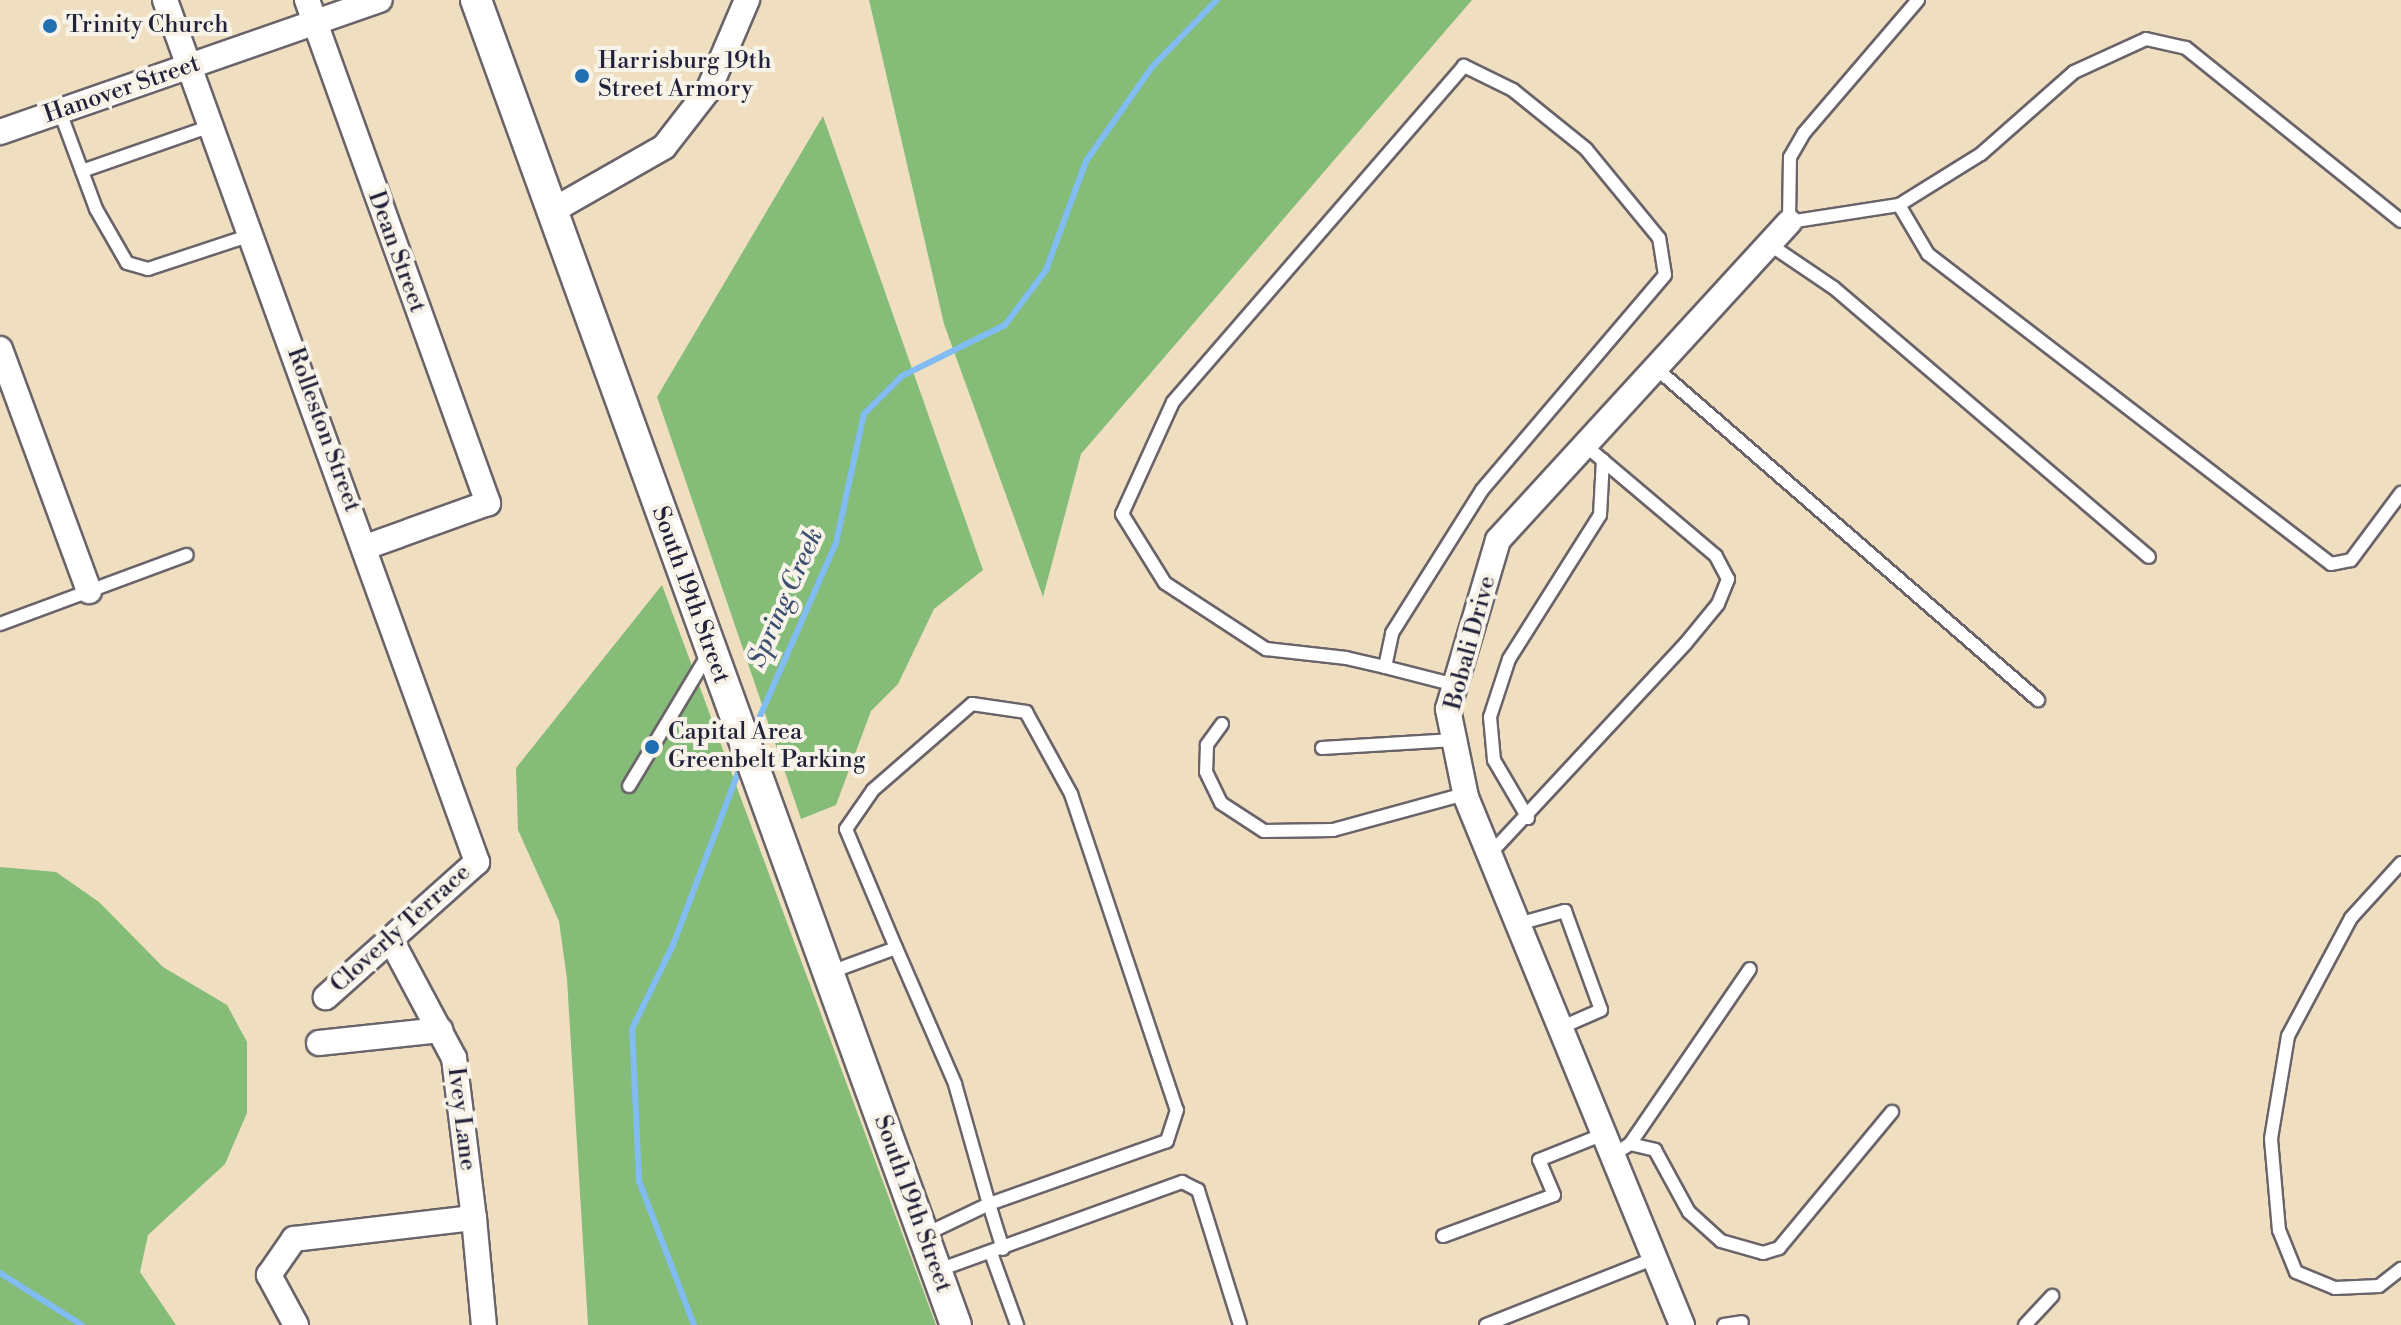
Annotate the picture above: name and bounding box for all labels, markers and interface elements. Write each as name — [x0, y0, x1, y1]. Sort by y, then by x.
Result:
place label: Trinity Church — [66, 12, 228, 40]
marker: Trinity Church — [41, 17, 59, 35]
place label: Harrisburg 19th Street Armory — [598, 48, 772, 104]
street label: Hanover Street — [40, 50, 204, 130]
marker: Harrisburg 19th Street Armory — [573, 67, 591, 85]
street label: Dean Street — [361, 187, 431, 317]
street label: Rolleston Street — [280, 344, 366, 516]
street label: South 19th Street — [645, 503, 735, 687]
water label: Spring Creek — [741, 524, 831, 672]
street label: Bobali Drive — [1439, 573, 1503, 713]
place label: Capital Area Greenbelt Parking — [668, 719, 865, 775]
marker: Capital Area Greenbelt Parking — [643, 738, 661, 756]
street label: Cloverly Terrace — [325, 859, 477, 999]
street label: Ivey Lane — [440, 1066, 482, 1172]
street label: South 19th Street — [867, 1112, 957, 1296]

